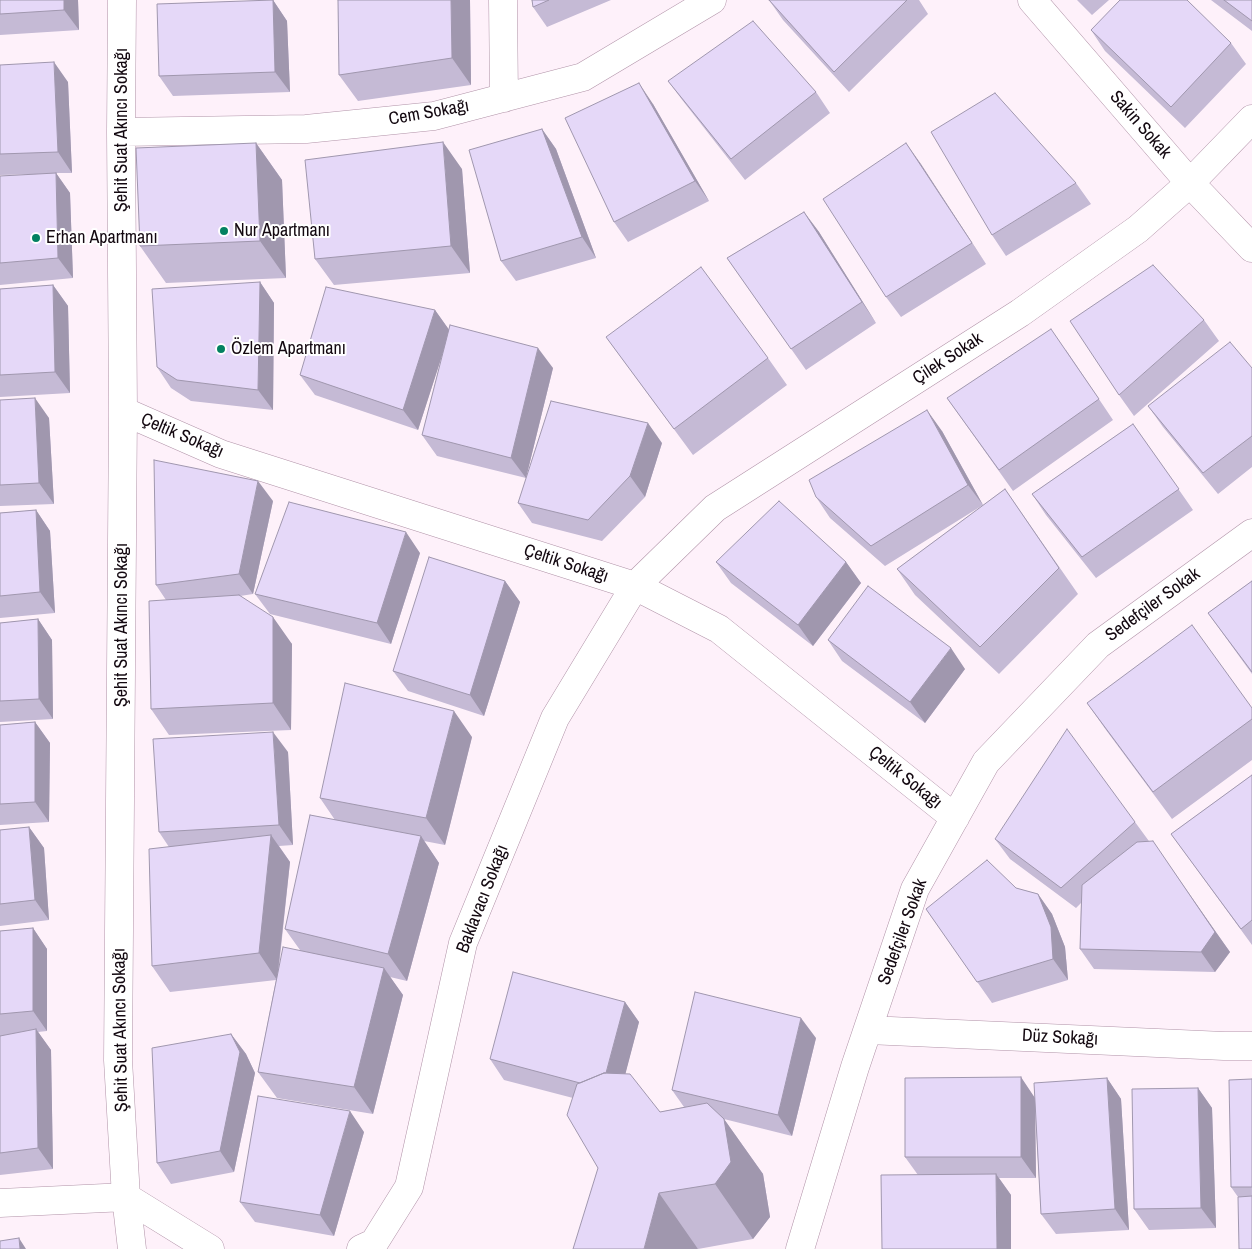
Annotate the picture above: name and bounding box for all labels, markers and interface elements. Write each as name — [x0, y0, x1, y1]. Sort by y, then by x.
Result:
street label: Şehit Suat Akıncı Sokağı — [111, 48, 133, 212]
street label: Sakin Sokak — [1105, 87, 1175, 163]
street label: Cem Sokağı — [387, 95, 471, 131]
place label: Nur Apartmanı — [234, 220, 330, 242]
marker: Nur Apartmanı — [218, 225, 230, 237]
place label: Erhan Apartmanı — [46, 227, 158, 249]
marker: Erhan Apartmanı — [30, 232, 42, 244]
street label: Çilek Sokak — [909, 328, 987, 390]
place label: Özlem Apartmanı — [231, 338, 346, 360]
marker: Özlem Apartmanı — [215, 343, 227, 355]
street label: Çeltik Sokağı — [137, 409, 227, 463]
street label: Çeltik Sokağı — [521, 540, 611, 588]
street label: Şehit Suat Akıncı Sokağı — [111, 543, 133, 707]
street label: Sedefçiler Sokak — [1102, 563, 1204, 647]
street label: Çeltik Sokağı — [864, 742, 946, 814]
street label: Baklavacı Sokağı — [452, 842, 514, 956]
street label: Sedefçiler Sokak — [874, 876, 932, 988]
street label: Şehit Suat Akıncı Sokağı — [109, 948, 133, 1112]
street label: Düz Sokağı — [1021, 1025, 1099, 1051]

